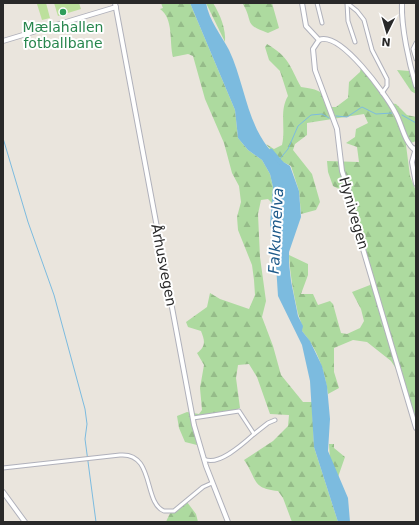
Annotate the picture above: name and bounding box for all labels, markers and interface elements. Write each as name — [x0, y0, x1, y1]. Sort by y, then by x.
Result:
marker: Mælahallen fotballbane — [58, 7, 68, 17]
north arrow — [367, 12, 407, 52]
place label: Mælahallen fotballbane — [22, 19, 104, 51]
text: N — [381, 35, 391, 48]
street label: Hynivegen — [336, 175, 372, 251]
water label: Falkumelva — [265, 187, 287, 275]
street label: Århusvegen — [148, 223, 180, 307]

